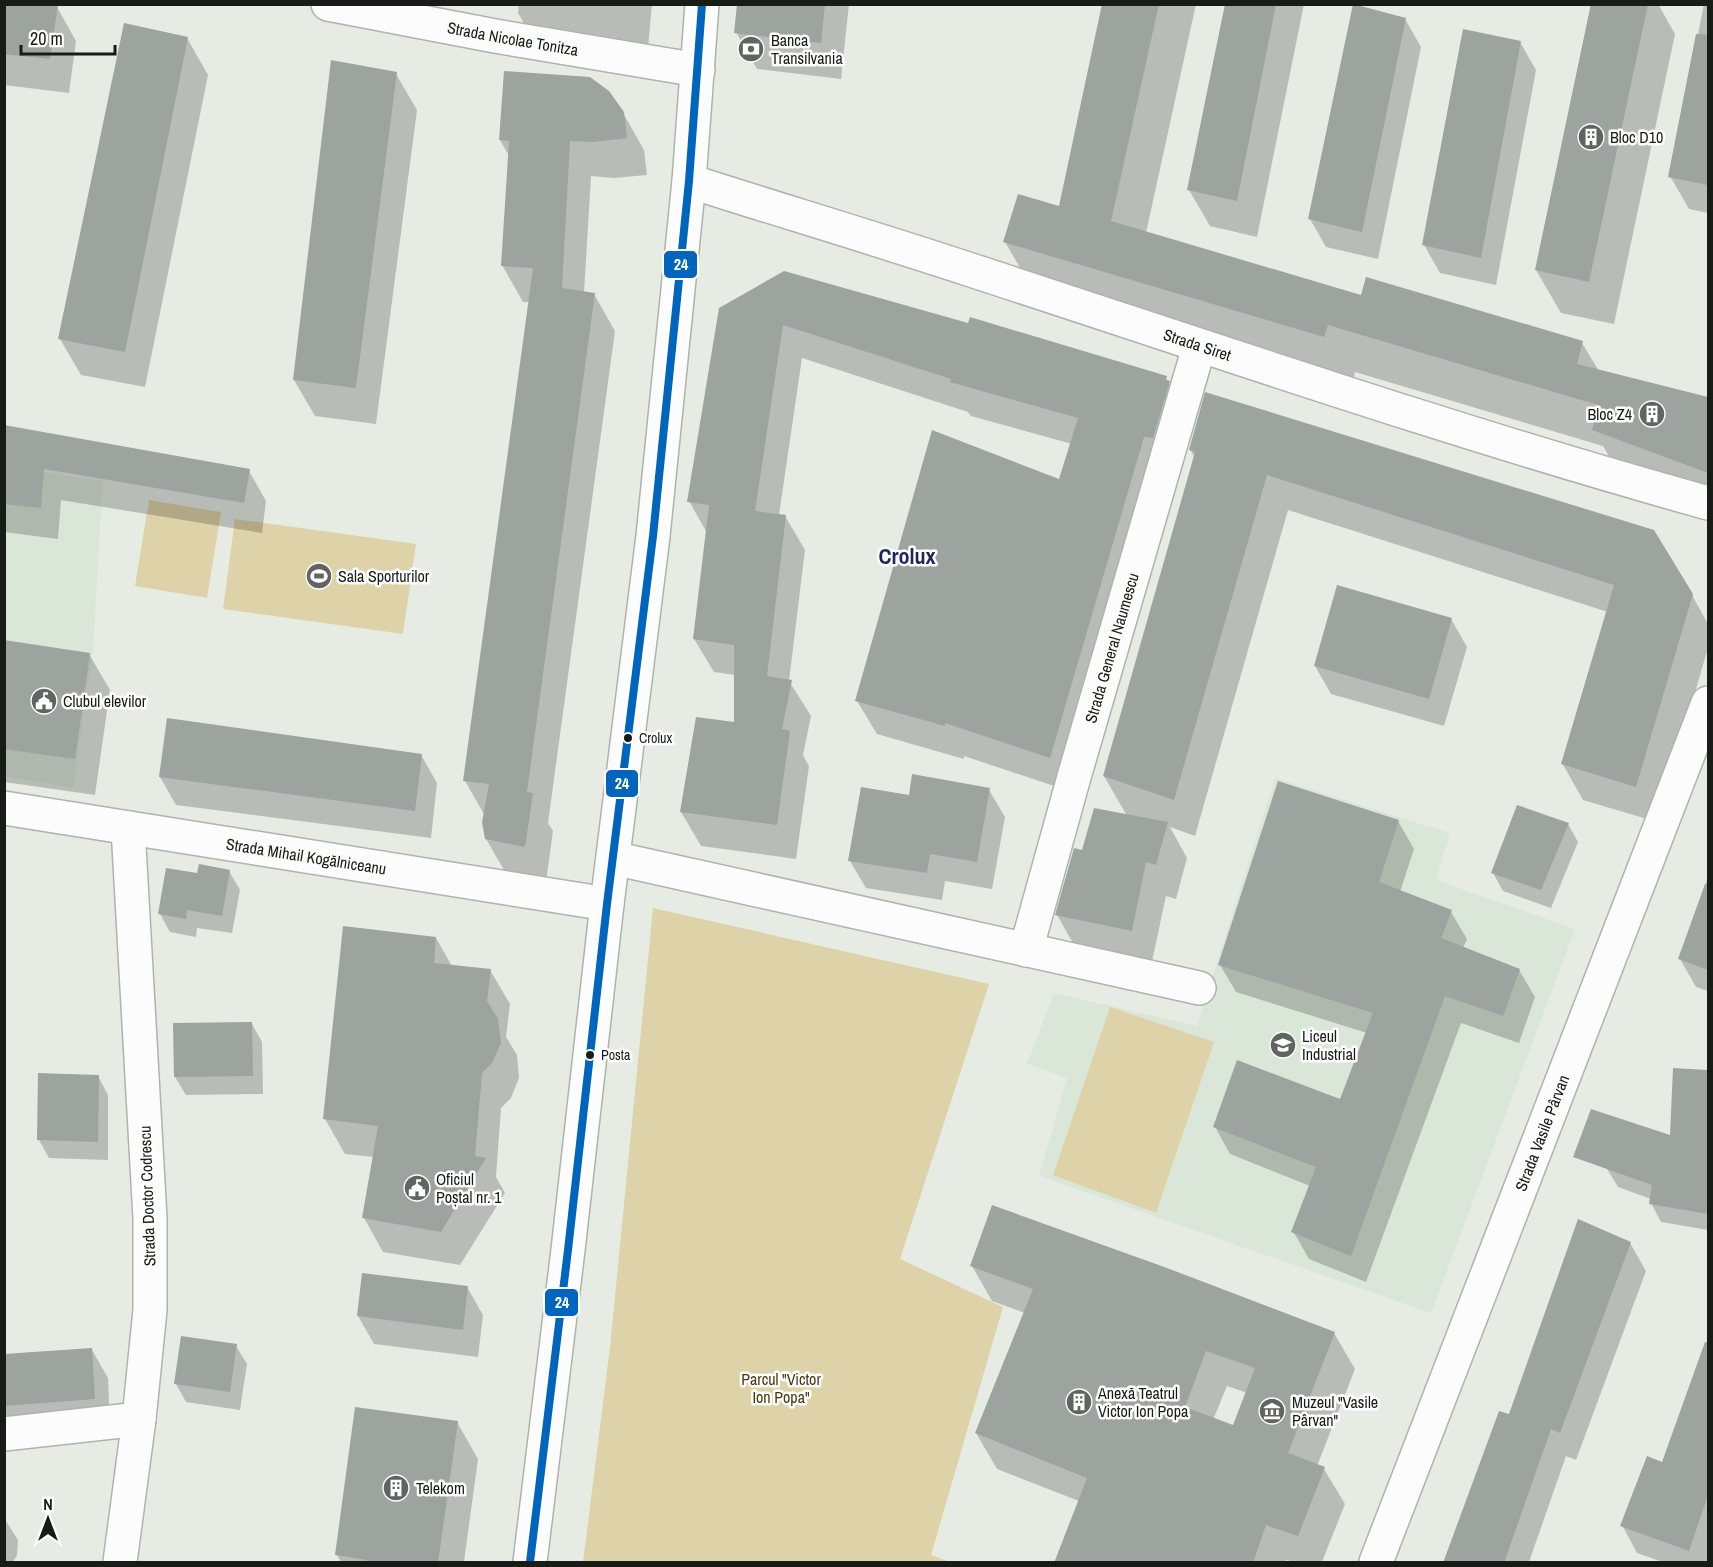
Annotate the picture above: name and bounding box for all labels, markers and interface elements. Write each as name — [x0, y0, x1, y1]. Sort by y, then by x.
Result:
street label: Strada Nicolae Tonitza — [445, 16, 581, 61]
scale bar — [21, 18, 116, 56]
text: 20 m — [30, 26, 63, 51]
place label: Banca Transilvania — [771, 29, 843, 69]
bank icon: Banca Transilvania — [736, 34, 766, 64]
building icon: Bloc D10 — [1576, 122, 1606, 152]
place label: Bloc D10 — [1610, 126, 1663, 148]
line badge: 24 — [663, 250, 698, 279]
text: 24 — [674, 253, 689, 275]
street label: Strada Siret — [1161, 323, 1234, 366]
building icon: Bloc Z4 — [1637, 399, 1667, 429]
place label: Bloc Z4 — [1588, 403, 1632, 425]
district label: Crolux — [878, 541, 936, 571]
sports icon: Sala Sporturilor — [304, 561, 334, 591]
place label: Sala Sporturilor — [338, 565, 430, 587]
street label: Strada General Naumescu — [1079, 570, 1144, 726]
public building icon: Clubul elevilor — [29, 686, 59, 716]
place label: Clubul elevilor — [63, 690, 147, 712]
place label: Crolux — [639, 729, 672, 747]
marker: Crolux — [622, 732, 634, 744]
line badge: 24 — [605, 769, 639, 798]
text: 24 — [615, 772, 630, 794]
street label: Strada Mihail Kogălniceanu — [224, 833, 388, 880]
place label: Liceul Industrial — [1302, 1025, 1356, 1065]
school or university icon: Liceul Industrial — [1268, 1030, 1298, 1060]
place label: Posta — [601, 1046, 631, 1064]
marker: Posta — [584, 1049, 596, 1061]
street label: Strada Vasile Pârvan — [1509, 1072, 1574, 1194]
street label: Strada Doctor Codrescu — [134, 1125, 160, 1267]
place label: Oficiul Poștal nr. 1 — [436, 1168, 502, 1208]
public building icon: Oficiul Poștal nr. 1 — [402, 1173, 432, 1203]
line badge: 24 — [544, 1288, 579, 1317]
text: 24 — [555, 1291, 570, 1313]
park label: Parcul "Victor Ion Popa" — [741, 1368, 821, 1408]
place label: Anexă Teatrul Victor Ion Popa — [1097, 1382, 1189, 1422]
building icon: Anexă Teatrul Victor Ion Popa — [1064, 1387, 1094, 1417]
place label: Muzeul "Vasile Pârvan" — [1292, 1391, 1378, 1431]
museum icon: Muzeul "Vasile Pârvan" — [1257, 1396, 1287, 1426]
building icon: Telekom — [381, 1473, 411, 1503]
place label: Telekom — [416, 1477, 465, 1499]
north arrow — [18, 1489, 78, 1549]
text: N — [43, 1493, 53, 1515]

